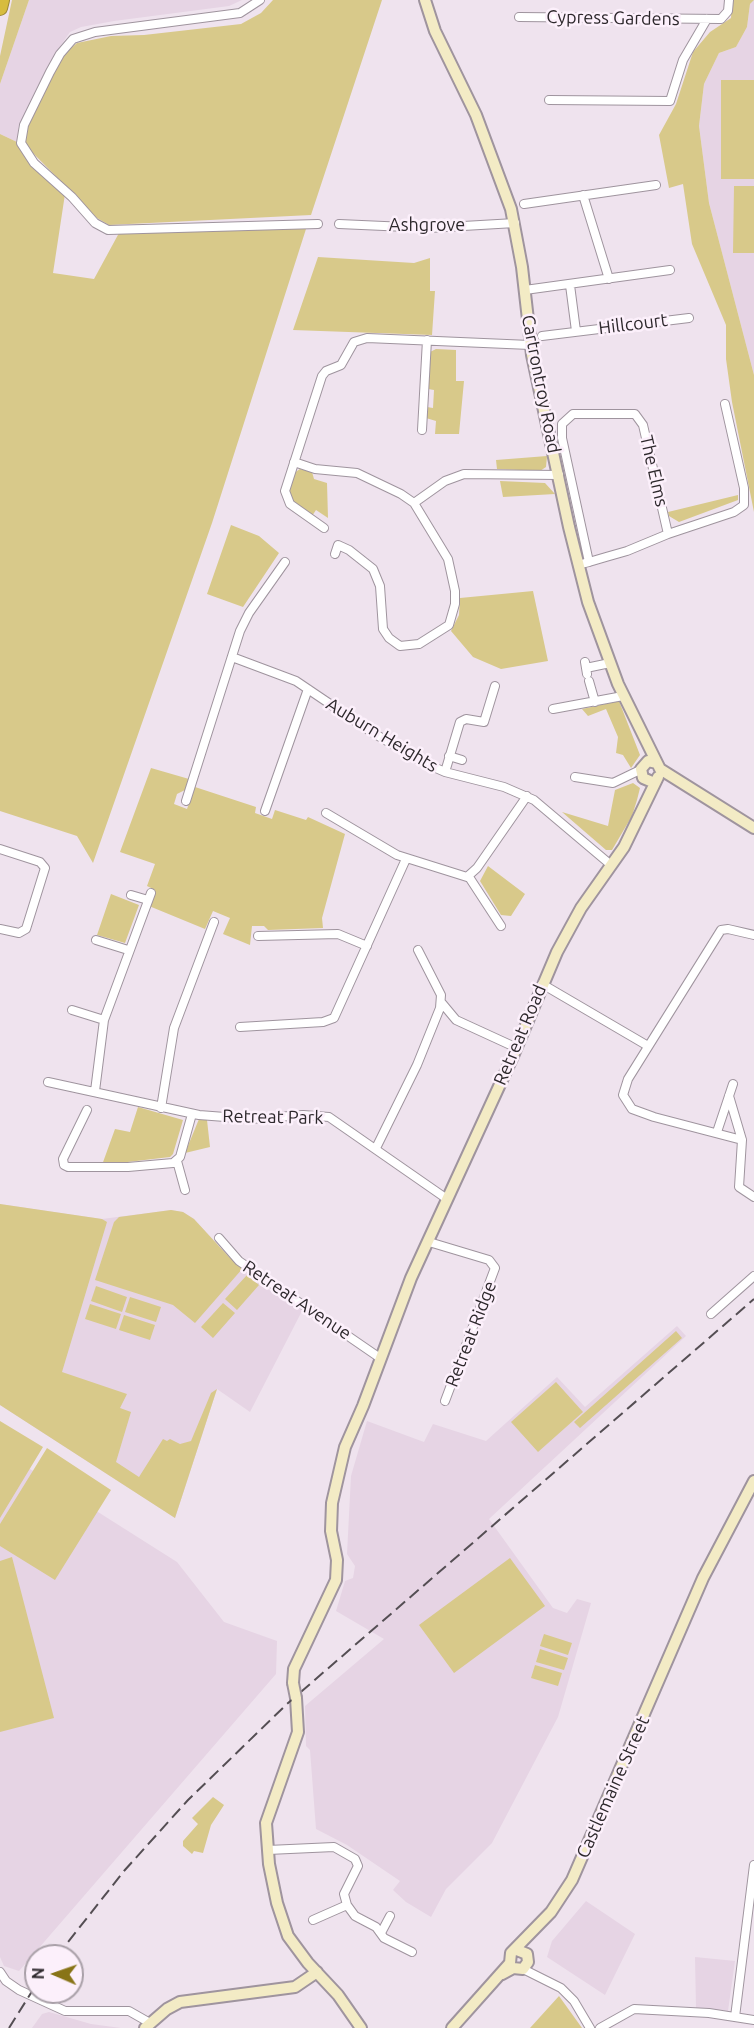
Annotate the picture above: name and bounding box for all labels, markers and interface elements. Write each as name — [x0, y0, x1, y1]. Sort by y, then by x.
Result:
street label: Cypress Gardens — [546, 6, 680, 30]
street label: Ashgrove — [389, 214, 465, 236]
street label: Hillcourt — [597, 309, 669, 339]
street label: Cartrontroy Road — [517, 313, 565, 455]
street label: The Elms — [635, 433, 673, 509]
street label: Auburn Heights — [322, 693, 442, 777]
street label: Retreat Road — [489, 982, 551, 1088]
street label: Retreat Park — [222, 1105, 324, 1129]
street label: Retreat Avenue — [239, 1256, 355, 1344]
street label: Retreat Ridge — [441, 1278, 501, 1390]
street label: Castlemaine Street — [572, 1712, 654, 1862]
north arrow — [24, 1944, 84, 2004]
text: N — [29, 1967, 47, 1980]

